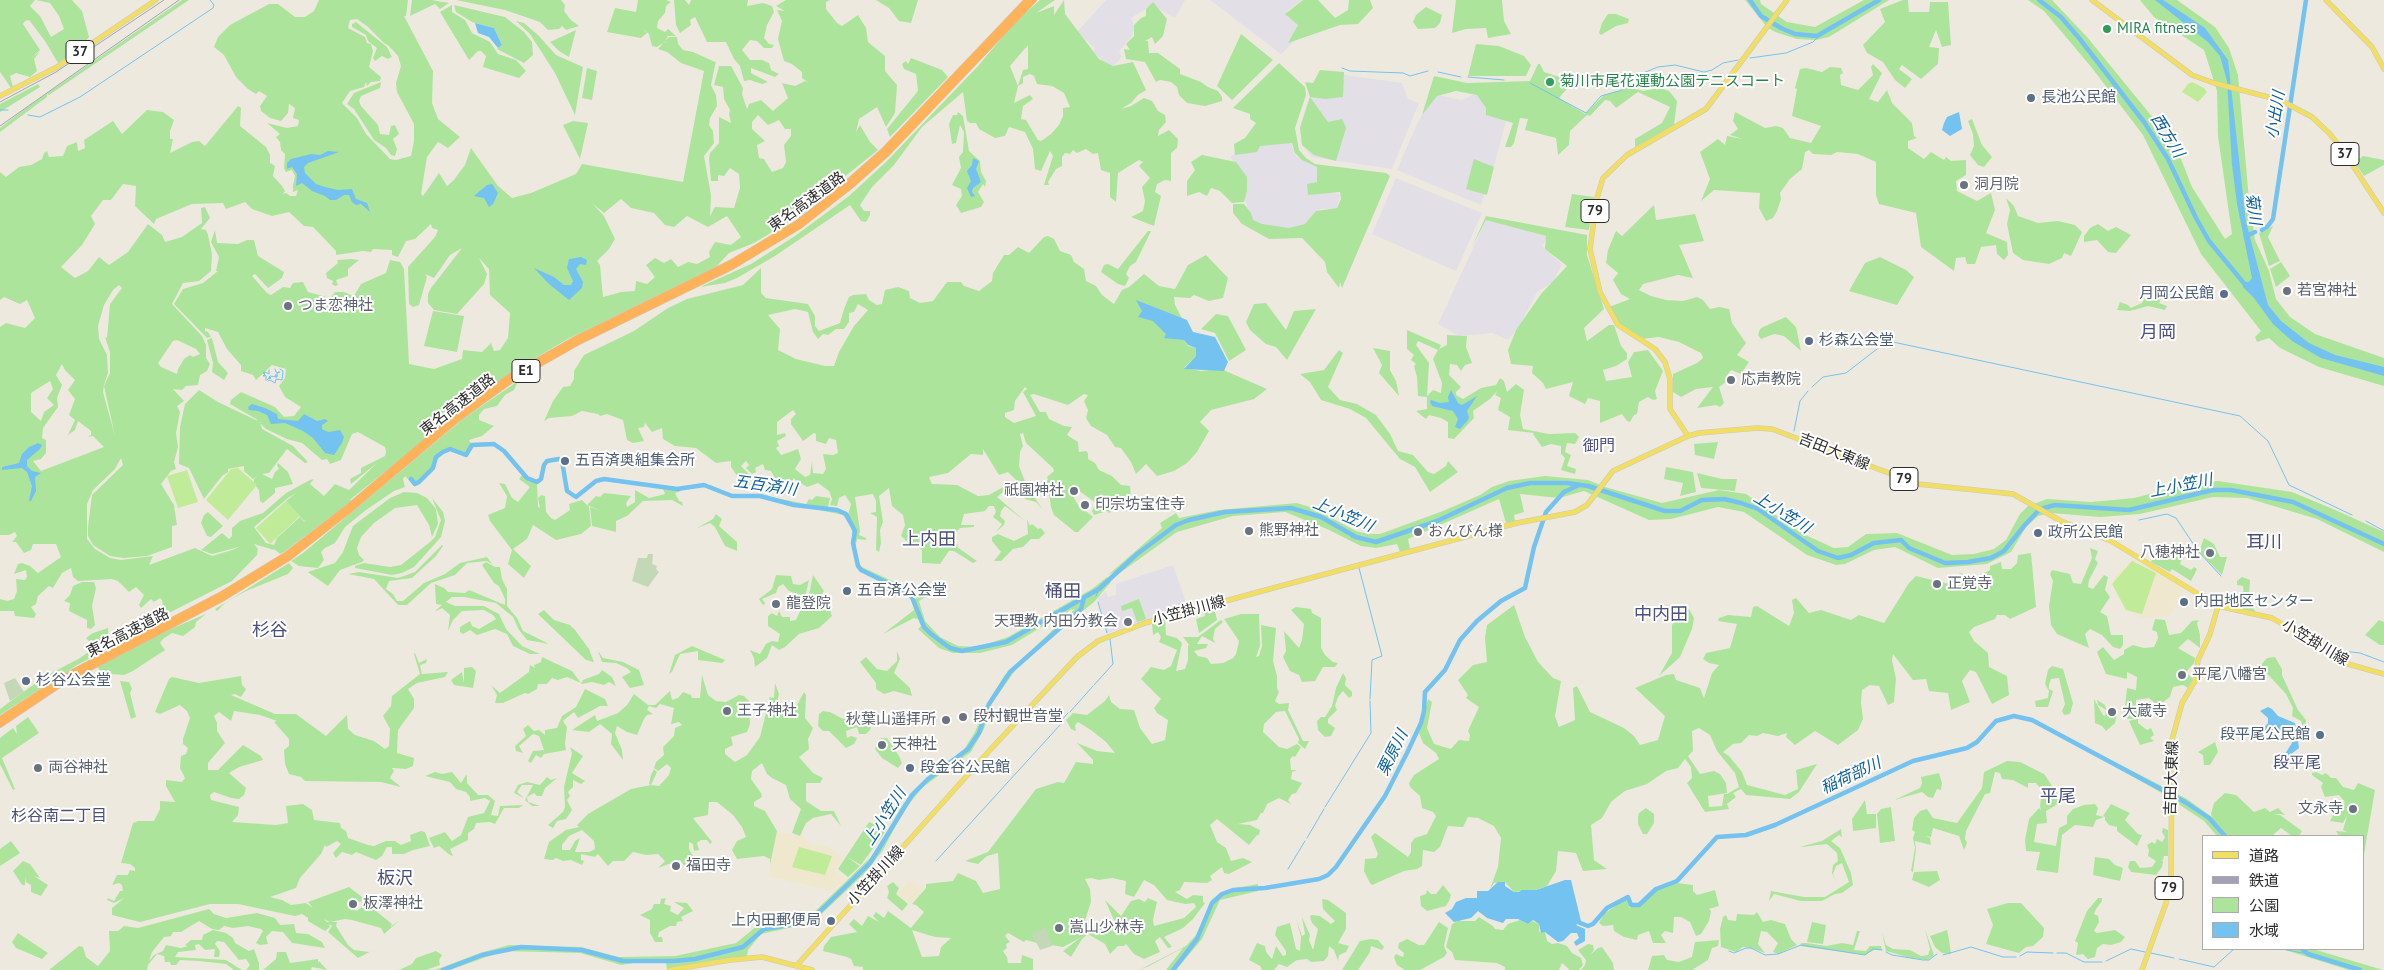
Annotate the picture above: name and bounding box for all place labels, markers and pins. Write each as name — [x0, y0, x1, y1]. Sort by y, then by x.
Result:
place label: MIRA fitness — [2117, 20, 2196, 38]
marker: MIRA fitness — [2101, 23, 2113, 35]
place label: 菊川市尾花運動公園テニスコート — [1560, 73, 1785, 91]
marker: 菊川市尾花運動公園テニスコート — [1544, 76, 1556, 88]
place label: 長池公民館 — [2041, 89, 2116, 107]
marker: 長池公民館 — [2025, 92, 2037, 104]
place label: 洞月院 — [1974, 176, 2019, 194]
marker: 洞月院 — [1958, 179, 1970, 191]
place label: 若宮神社 — [2297, 282, 2357, 300]
place label: 月岡公民館 — [2139, 285, 2214, 303]
marker: 若宮神社 — [2281, 285, 2293, 297]
marker: 月岡公民館 — [2218, 288, 2230, 300]
place label: つま恋神社 — [298, 297, 373, 315]
marker: つま恋神社 — [282, 300, 294, 312]
place label: 杉森公会堂 — [1819, 332, 1894, 350]
marker: 杉森公会堂 — [1803, 335, 1815, 347]
place label: 応声教院 — [1741, 371, 1801, 389]
marker: 応声教院 — [1725, 374, 1737, 386]
place label: 五百済奥組集会所 — [575, 452, 695, 470]
marker: 五百済奥組集会所 — [559, 455, 571, 467]
place label: 祇園神社 — [1004, 482, 1064, 500]
marker: 祇園神社 — [1068, 485, 1080, 497]
place label: 印宗坊宝住寺 — [1095, 496, 1185, 514]
marker: 印宗坊宝住寺 — [1079, 499, 1091, 511]
place label: 熊野神社 — [1259, 522, 1319, 540]
place label: おんびん様 — [1428, 523, 1503, 541]
place label: 政所公民館 — [2048, 524, 2123, 542]
marker: 熊野神社 — [1243, 525, 1255, 537]
marker: おんびん様 — [1412, 526, 1424, 538]
marker: 政所公民館 — [2032, 527, 2044, 539]
place label: 八穂神社 — [2140, 544, 2200, 562]
marker: 八穂神社 — [2204, 547, 2216, 559]
place label: 正覚寺 — [1947, 575, 1992, 593]
marker: 正覚寺 — [1931, 578, 1943, 590]
place label: 五百済公会堂 — [857, 582, 947, 600]
marker: 五百済公会堂 — [841, 585, 853, 597]
place label: 内田地区センター — [2194, 593, 2314, 611]
place label: 龍登院 — [786, 595, 831, 613]
marker: 内田地区センター — [2178, 596, 2190, 608]
marker: 龍登院 — [770, 598, 782, 610]
place label: 天理教 内田分教会 — [994, 613, 1118, 631]
marker: 天理教 内田分教会 — [1122, 616, 1134, 628]
place label: 平尾八幡宮 — [2192, 666, 2267, 684]
marker: 平尾八幡宮 — [2176, 669, 2188, 681]
place label: 杉谷公会堂 — [36, 672, 111, 690]
marker: 杉谷公会堂 — [20, 675, 32, 687]
place label: 王子神社 — [737, 702, 797, 720]
place label: 大蔵寺 — [2122, 703, 2167, 721]
marker: 王子神社 — [721, 705, 733, 717]
marker: 大蔵寺 — [2106, 706, 2118, 718]
place label: 段村観世音堂 — [973, 708, 1063, 726]
place label: 秋葉山遥拝所 — [846, 711, 936, 729]
marker: 段村観世音堂 — [957, 711, 969, 723]
marker: 秋葉山遥拝所 — [940, 714, 952, 726]
place label: 段平尾公民館 — [2220, 726, 2310, 744]
marker: 段平尾公民館 — [2314, 729, 2326, 741]
place label: 天神社 — [892, 736, 937, 754]
marker: 天神社 — [876, 739, 888, 751]
place label: 両谷神社 — [48, 759, 108, 777]
place label: 段金谷公民館 — [920, 759, 1010, 777]
marker: 両谷神社 — [32, 762, 44, 774]
marker: 段金谷公民館 — [904, 762, 916, 774]
place label: 文永寺 — [2298, 800, 2343, 818]
marker: 文永寺 — [2347, 803, 2359, 815]
place label: 福田寺 — [686, 857, 731, 875]
marker: 福田寺 — [670, 860, 682, 872]
place label: 板澤神社 — [363, 895, 423, 913]
marker: 板澤神社 — [347, 898, 359, 910]
place label: 上内田郵便局 — [731, 912, 821, 930]
marker: 上内田郵便局 — [825, 915, 837, 927]
place label: 嵩山少林寺 — [1069, 919, 1144, 937]
marker: 嵩山少林寺 — [1053, 922, 1065, 934]

